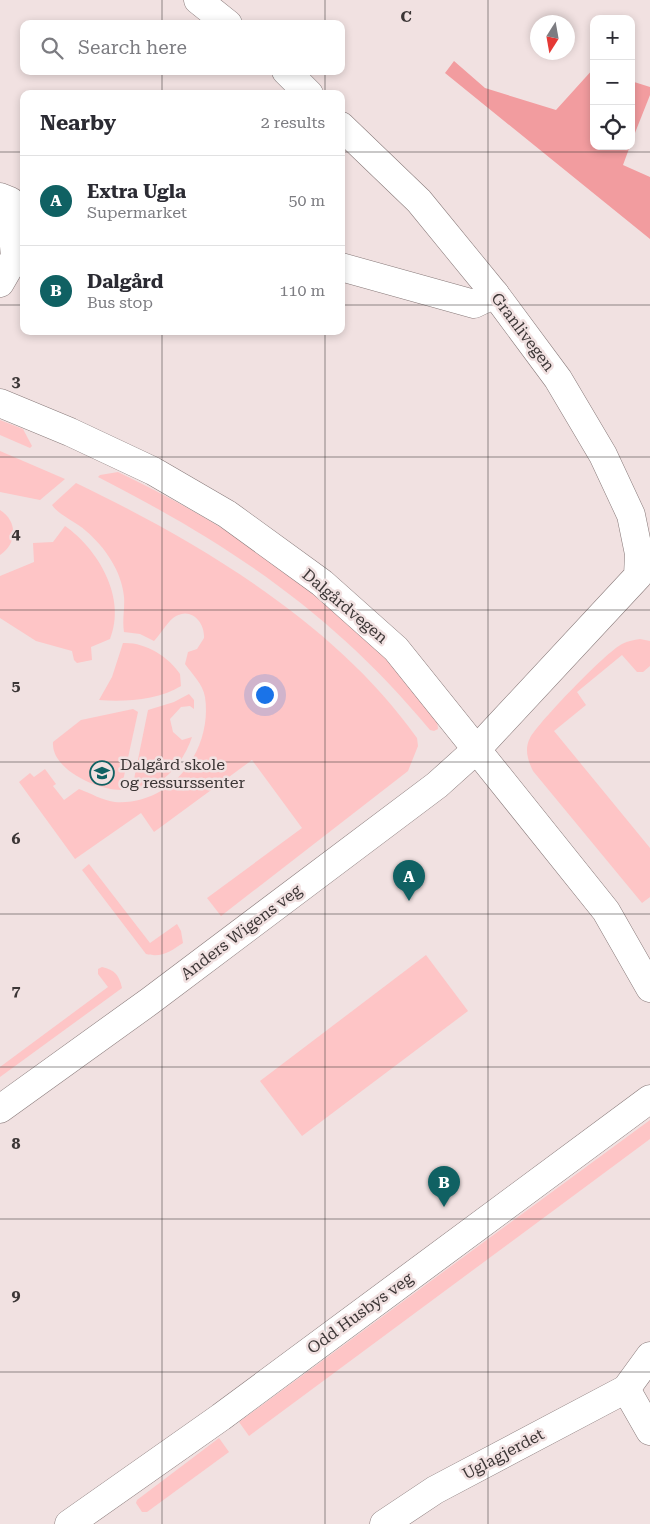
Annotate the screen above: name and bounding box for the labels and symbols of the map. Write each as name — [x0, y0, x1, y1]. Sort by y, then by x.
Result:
text: C — [400, 7, 412, 26]
north arrow — [530, 15, 575, 60]
street label: Granlivegen — [487, 289, 559, 375]
text: 3 — [12, 372, 21, 391]
text: 4 — [12, 524, 21, 543]
street label: Dalgårdvegen — [298, 565, 392, 647]
text: 5 — [12, 676, 21, 695]
your location — [252, 682, 278, 708]
place label: Dalgård skole og ressurssenter — [120, 755, 245, 792]
school or university icon: Dalgård skole og ressurssenter — [89, 760, 115, 786]
text: 6 — [12, 829, 21, 848]
pin: A — [393, 860, 425, 901]
street label: Anders Wigens veg — [177, 880, 306, 984]
text: 7 — [12, 981, 21, 1000]
text: 8 — [12, 1134, 21, 1153]
pin: B — [428, 1166, 460, 1207]
street label: Odd Husbys veg — [304, 1268, 417, 1358]
text: 9 — [12, 1286, 21, 1305]
street label: Uglagjerdet — [459, 1424, 547, 1483]

